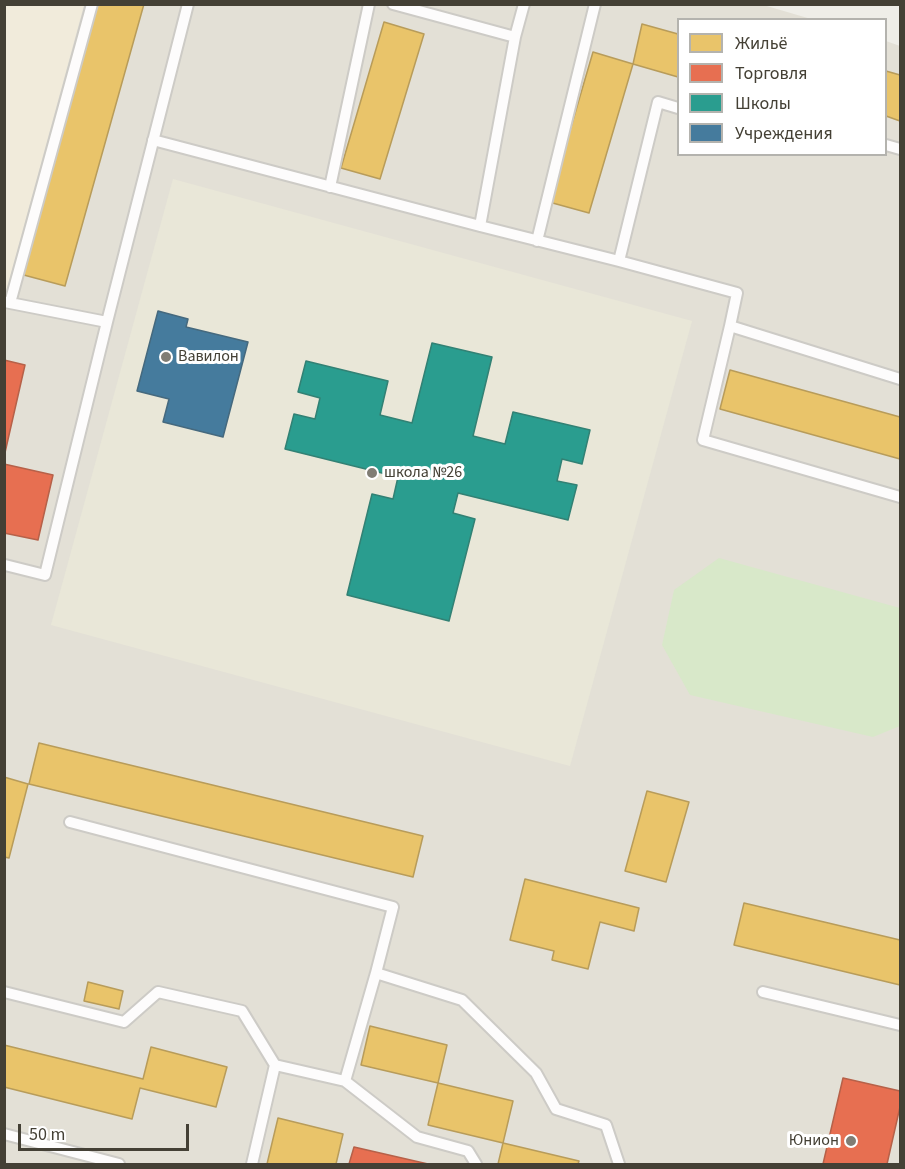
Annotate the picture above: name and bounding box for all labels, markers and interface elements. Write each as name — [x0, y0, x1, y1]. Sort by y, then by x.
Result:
legend — [677, 18, 887, 156]
text: Жильё — [735, 31, 787, 56]
text: Торговля — [735, 61, 808, 86]
text: Школы — [735, 91, 791, 116]
text: Учреждения — [735, 121, 833, 146]
place label: Вавилон — [178, 347, 239, 367]
marker: Вавилон — [159, 350, 173, 364]
place label: школа №26 — [384, 463, 462, 483]
marker: школа №26 — [365, 466, 379, 480]
scale bar — [21, 1112, 192, 1150]
text: 50 m — [29, 1122, 65, 1147]
place label: Юнион — [789, 1131, 839, 1151]
marker: Юнион — [844, 1134, 858, 1148]

